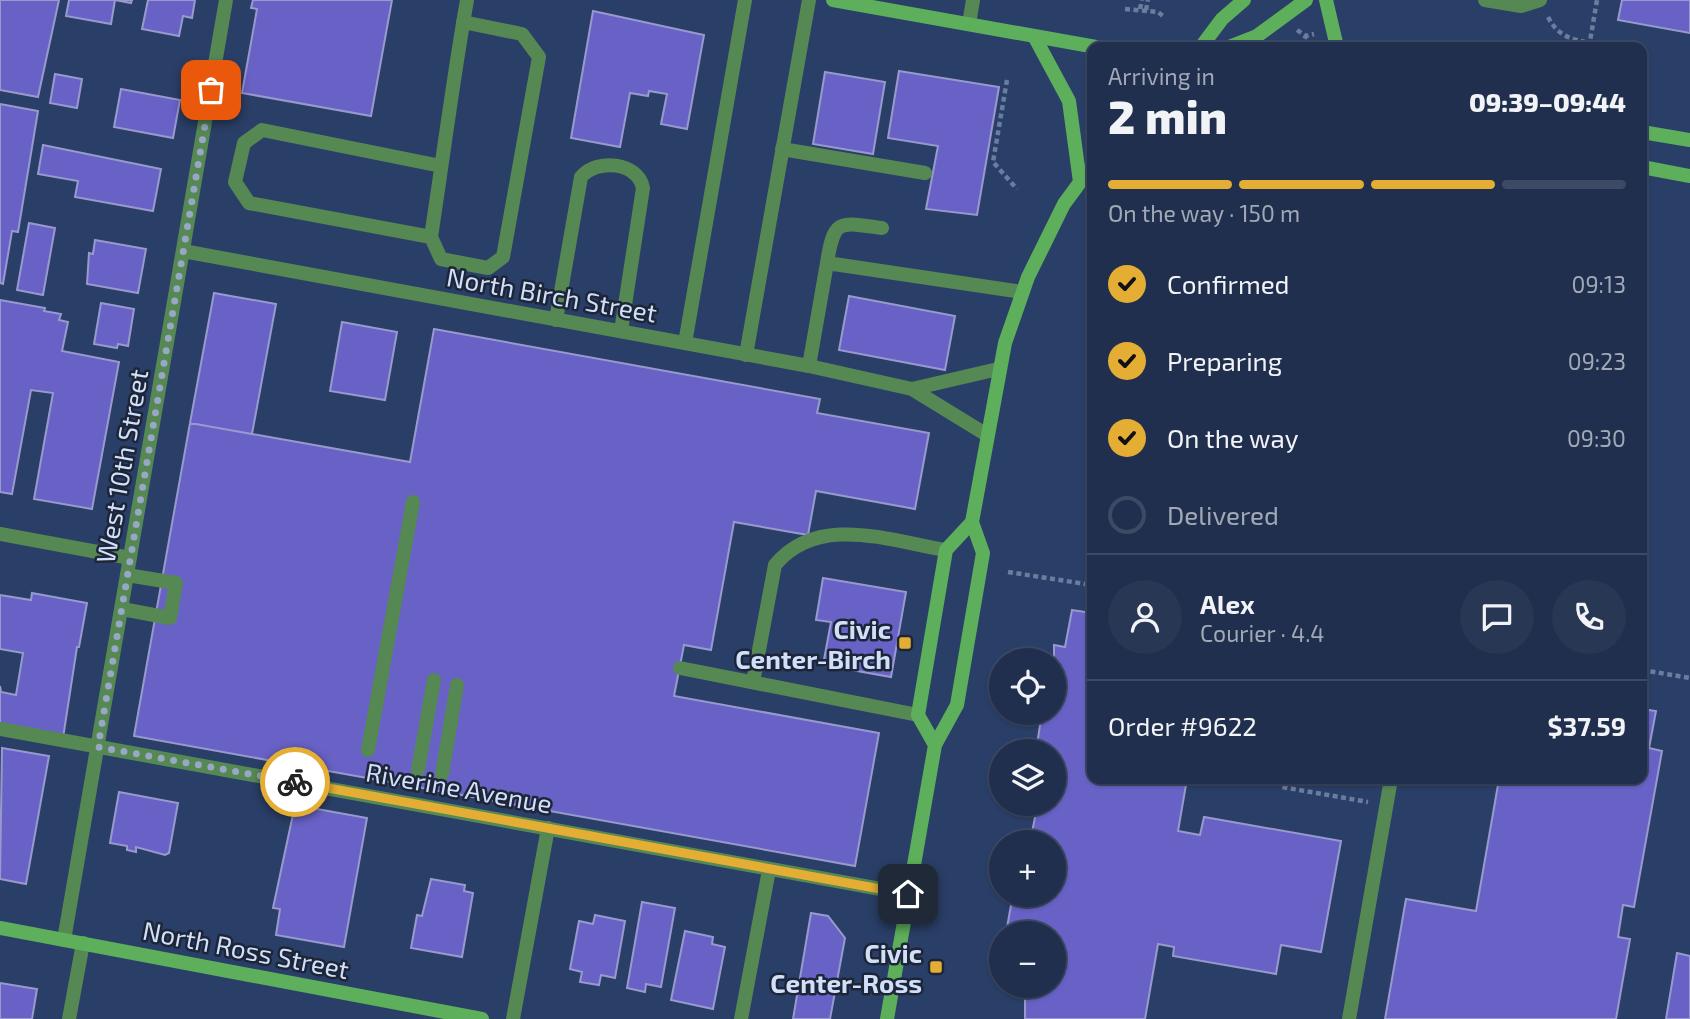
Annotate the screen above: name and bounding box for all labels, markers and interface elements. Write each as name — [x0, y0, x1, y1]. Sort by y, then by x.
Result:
pin — [181, 60, 241, 120]
text: Arriving in — [1108, 62, 1215, 90]
icon: bag — [192, 71, 230, 109]
text: 09:39–09:44 — [1469, 86, 1626, 117]
text: 2 min — [1108, 88, 1227, 143]
text: On the way · 150 m — [1108, 199, 1300, 227]
street label: North Birch Street — [444, 260, 660, 328]
icon: check — [1108, 265, 1146, 303]
text: Confirmed — [1167, 268, 1290, 299]
text: 09:13 — [1572, 270, 1626, 298]
icon: check — [1108, 342, 1146, 380]
text: Preparing — [1167, 345, 1282, 376]
text: 09:23 — [1568, 347, 1626, 375]
street label: West 10th Street — [89, 367, 153, 565]
icon: check — [1108, 419, 1146, 457]
text: On the way — [1167, 422, 1298, 453]
text: 09:30 — [1567, 424, 1626, 452]
text: Delivered — [1167, 499, 1279, 530]
button: person — [1108, 580, 1182, 654]
button: chat — [1460, 580, 1534, 654]
button: phone — [1552, 580, 1626, 654]
text: Alex — [1200, 588, 1255, 619]
place label: Civic Center-Birch — [735, 613, 891, 674]
text: Courier · 4.4 — [1200, 619, 1324, 647]
marker: Civic Center-Birch — [897, 635, 913, 651]
map controls — [989, 648, 1066, 998]
button: locate — [989, 648, 1066, 725]
text: Order #9622 — [1108, 710, 1257, 741]
text: $37.59 — [1547, 710, 1626, 741]
button: layers — [989, 739, 1066, 816]
courier — [260, 747, 330, 817]
street label: Riverine Avenue — [364, 755, 554, 819]
icon: bike — [276, 763, 314, 801]
button: + — [989, 830, 1066, 907]
pin — [878, 864, 938, 924]
icon: home — [889, 875, 927, 913]
street label: North Ross Street — [140, 914, 352, 984]
button: − — [989, 921, 1066, 998]
place label: Civic Center-Ross — [770, 937, 922, 998]
marker: Civic Center-Ross — [928, 959, 944, 975]

